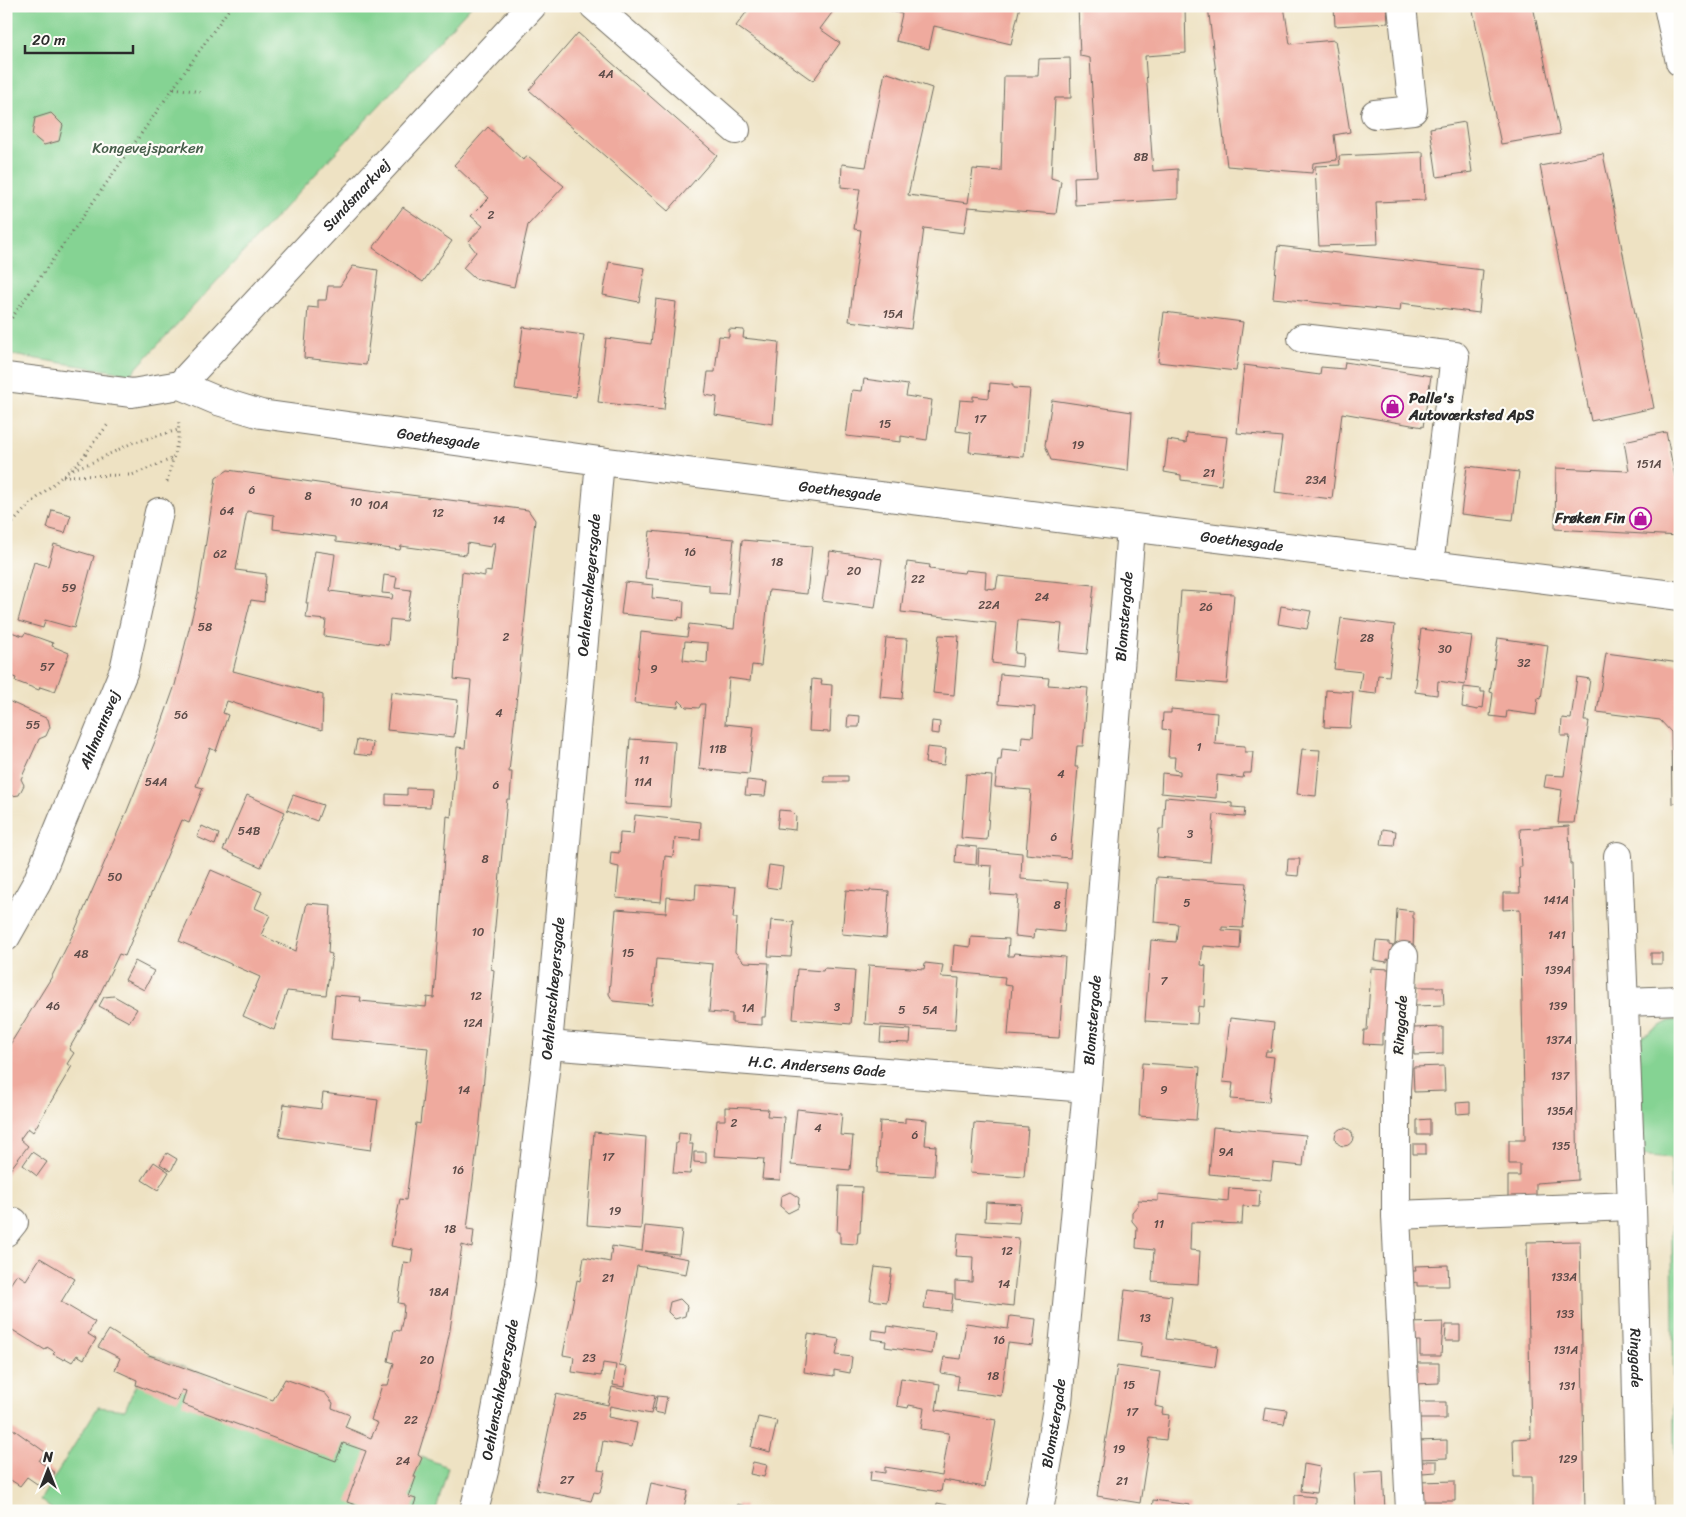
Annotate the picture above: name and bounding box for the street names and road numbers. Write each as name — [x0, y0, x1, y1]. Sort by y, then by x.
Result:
street label: Sundsmarkvej — [315, 153, 397, 238]
street label: Goethesgade — [395, 420, 482, 457]
street label: Goethesgade — [797, 473, 883, 509]
street label: Oehlenschlægersgade — [570, 513, 608, 657]
street label: Goethesgade — [1199, 523, 1285, 559]
street label: Blomstergade — [1108, 570, 1141, 662]
street label: Ahlmannsvej — [71, 686, 127, 774]
street label: Oehlenschlægersgade — [533, 916, 572, 1061]
street label: Blomstergade — [1076, 974, 1109, 1066]
street label: Ringgade — [1385, 995, 1415, 1055]
street label: H.C. Andersens Gade — [747, 1048, 887, 1085]
street label: Oehlenschlægersgade — [474, 1317, 526, 1462]
street label: Ringgade — [1622, 1328, 1650, 1388]
street label: Blomstergade — [1034, 1377, 1073, 1470]

